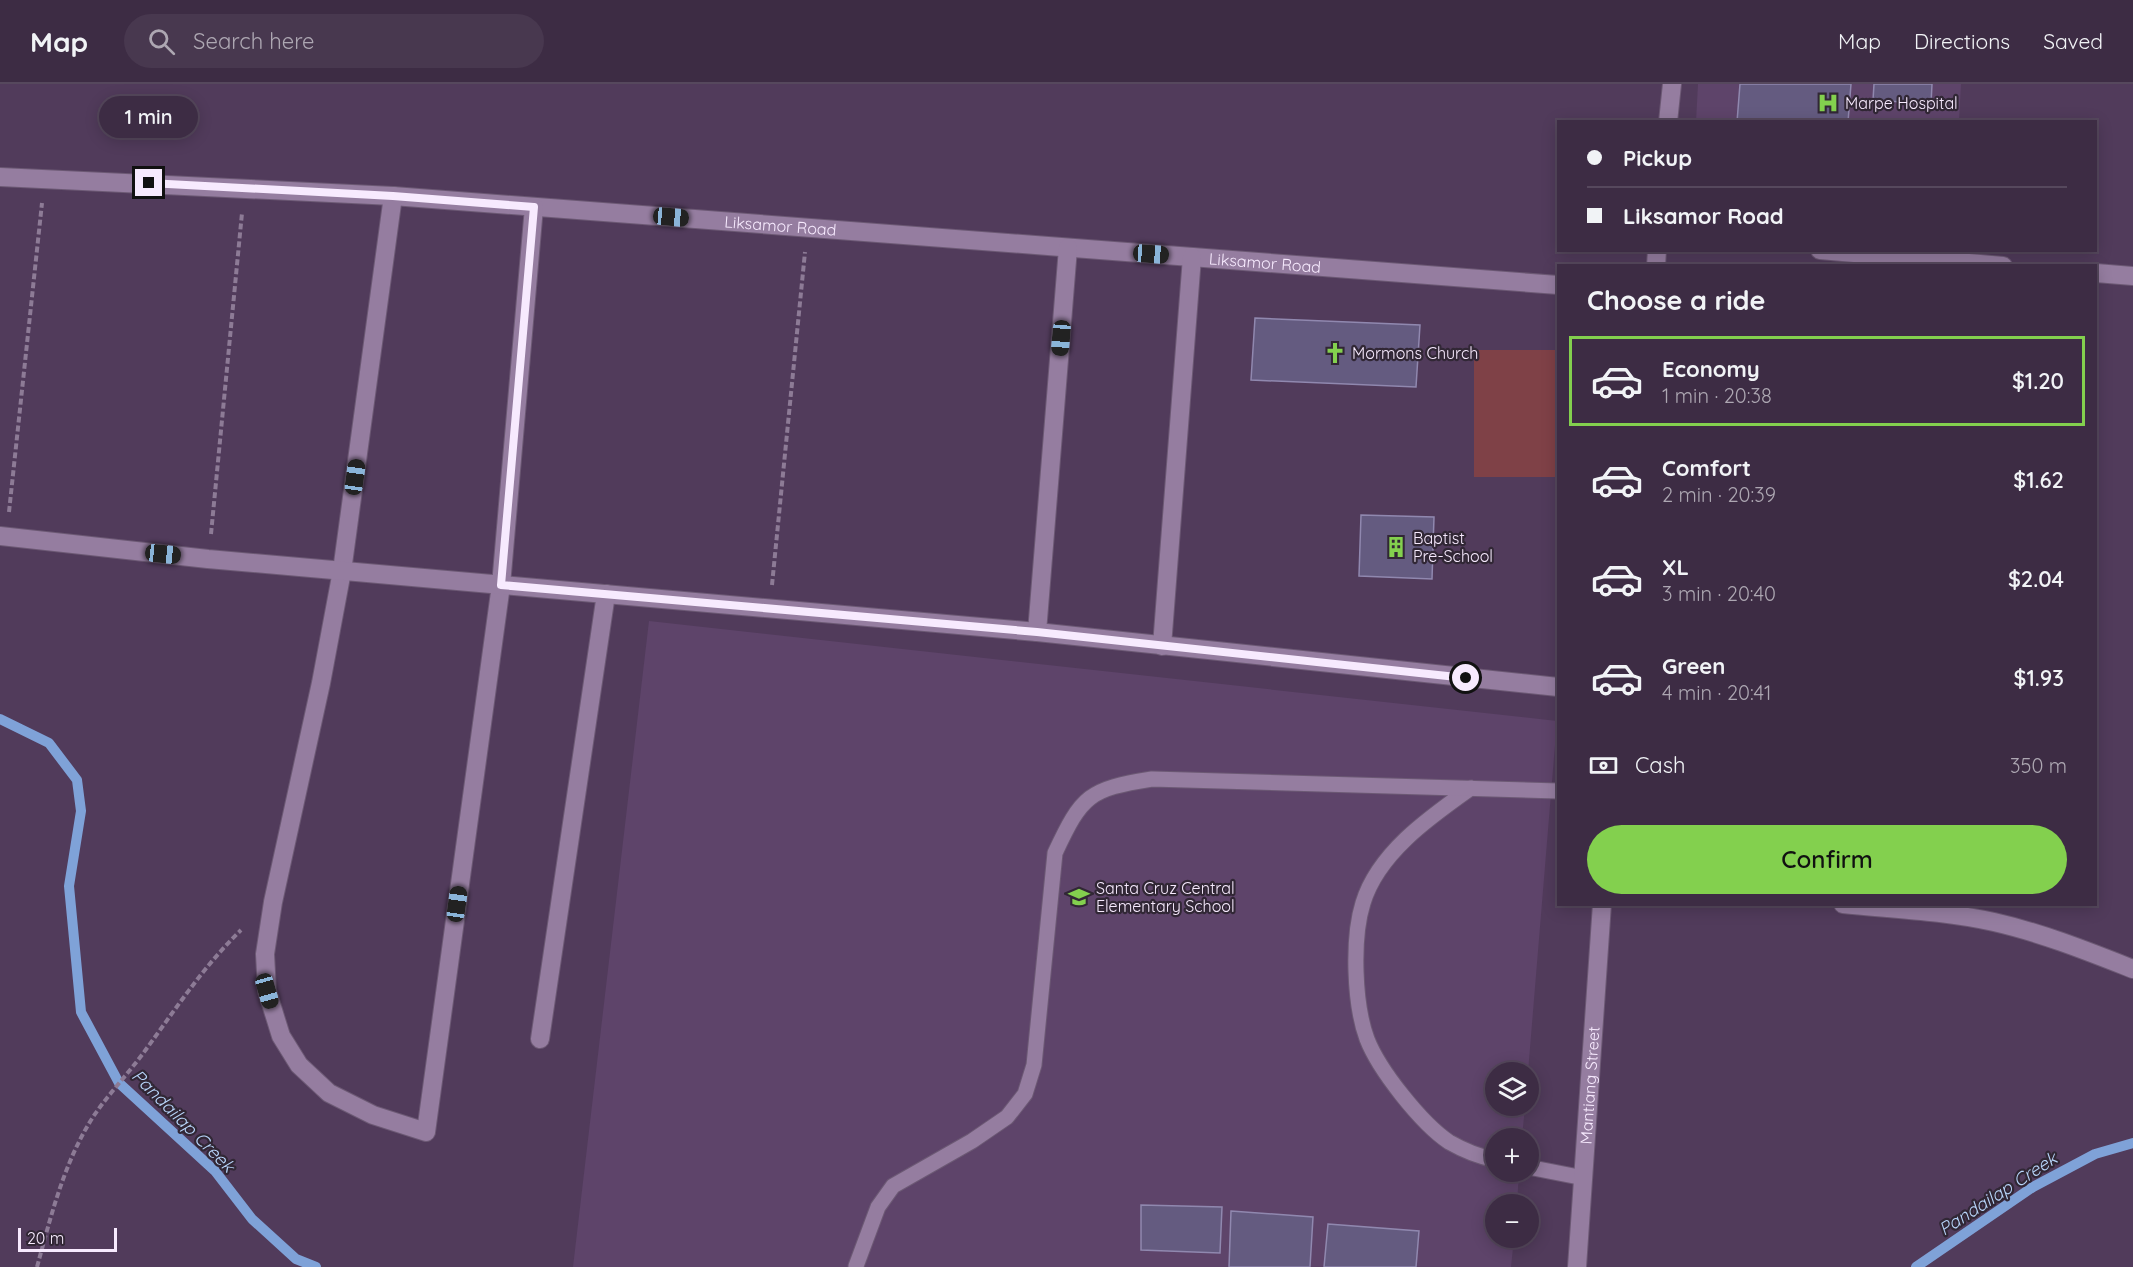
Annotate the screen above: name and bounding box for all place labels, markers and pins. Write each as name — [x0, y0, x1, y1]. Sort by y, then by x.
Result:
hospital icon: Marpe Hospital — [1816, 91, 1840, 115]
place label: Marpe Hospital — [1845, 93, 1958, 113]
church icon: Mormons Church — [1323, 341, 1347, 365]
place label: Mormons Church — [1352, 343, 1478, 363]
place label: Baptist Pre-School — [1413, 528, 1493, 566]
building icon: Baptist Pre-School — [1384, 535, 1408, 559]
place label: Santa Cruz Central Elementary School — [1096, 878, 1235, 916]
school or university icon: Santa Cruz Central Elementary School — [1067, 885, 1091, 909]

